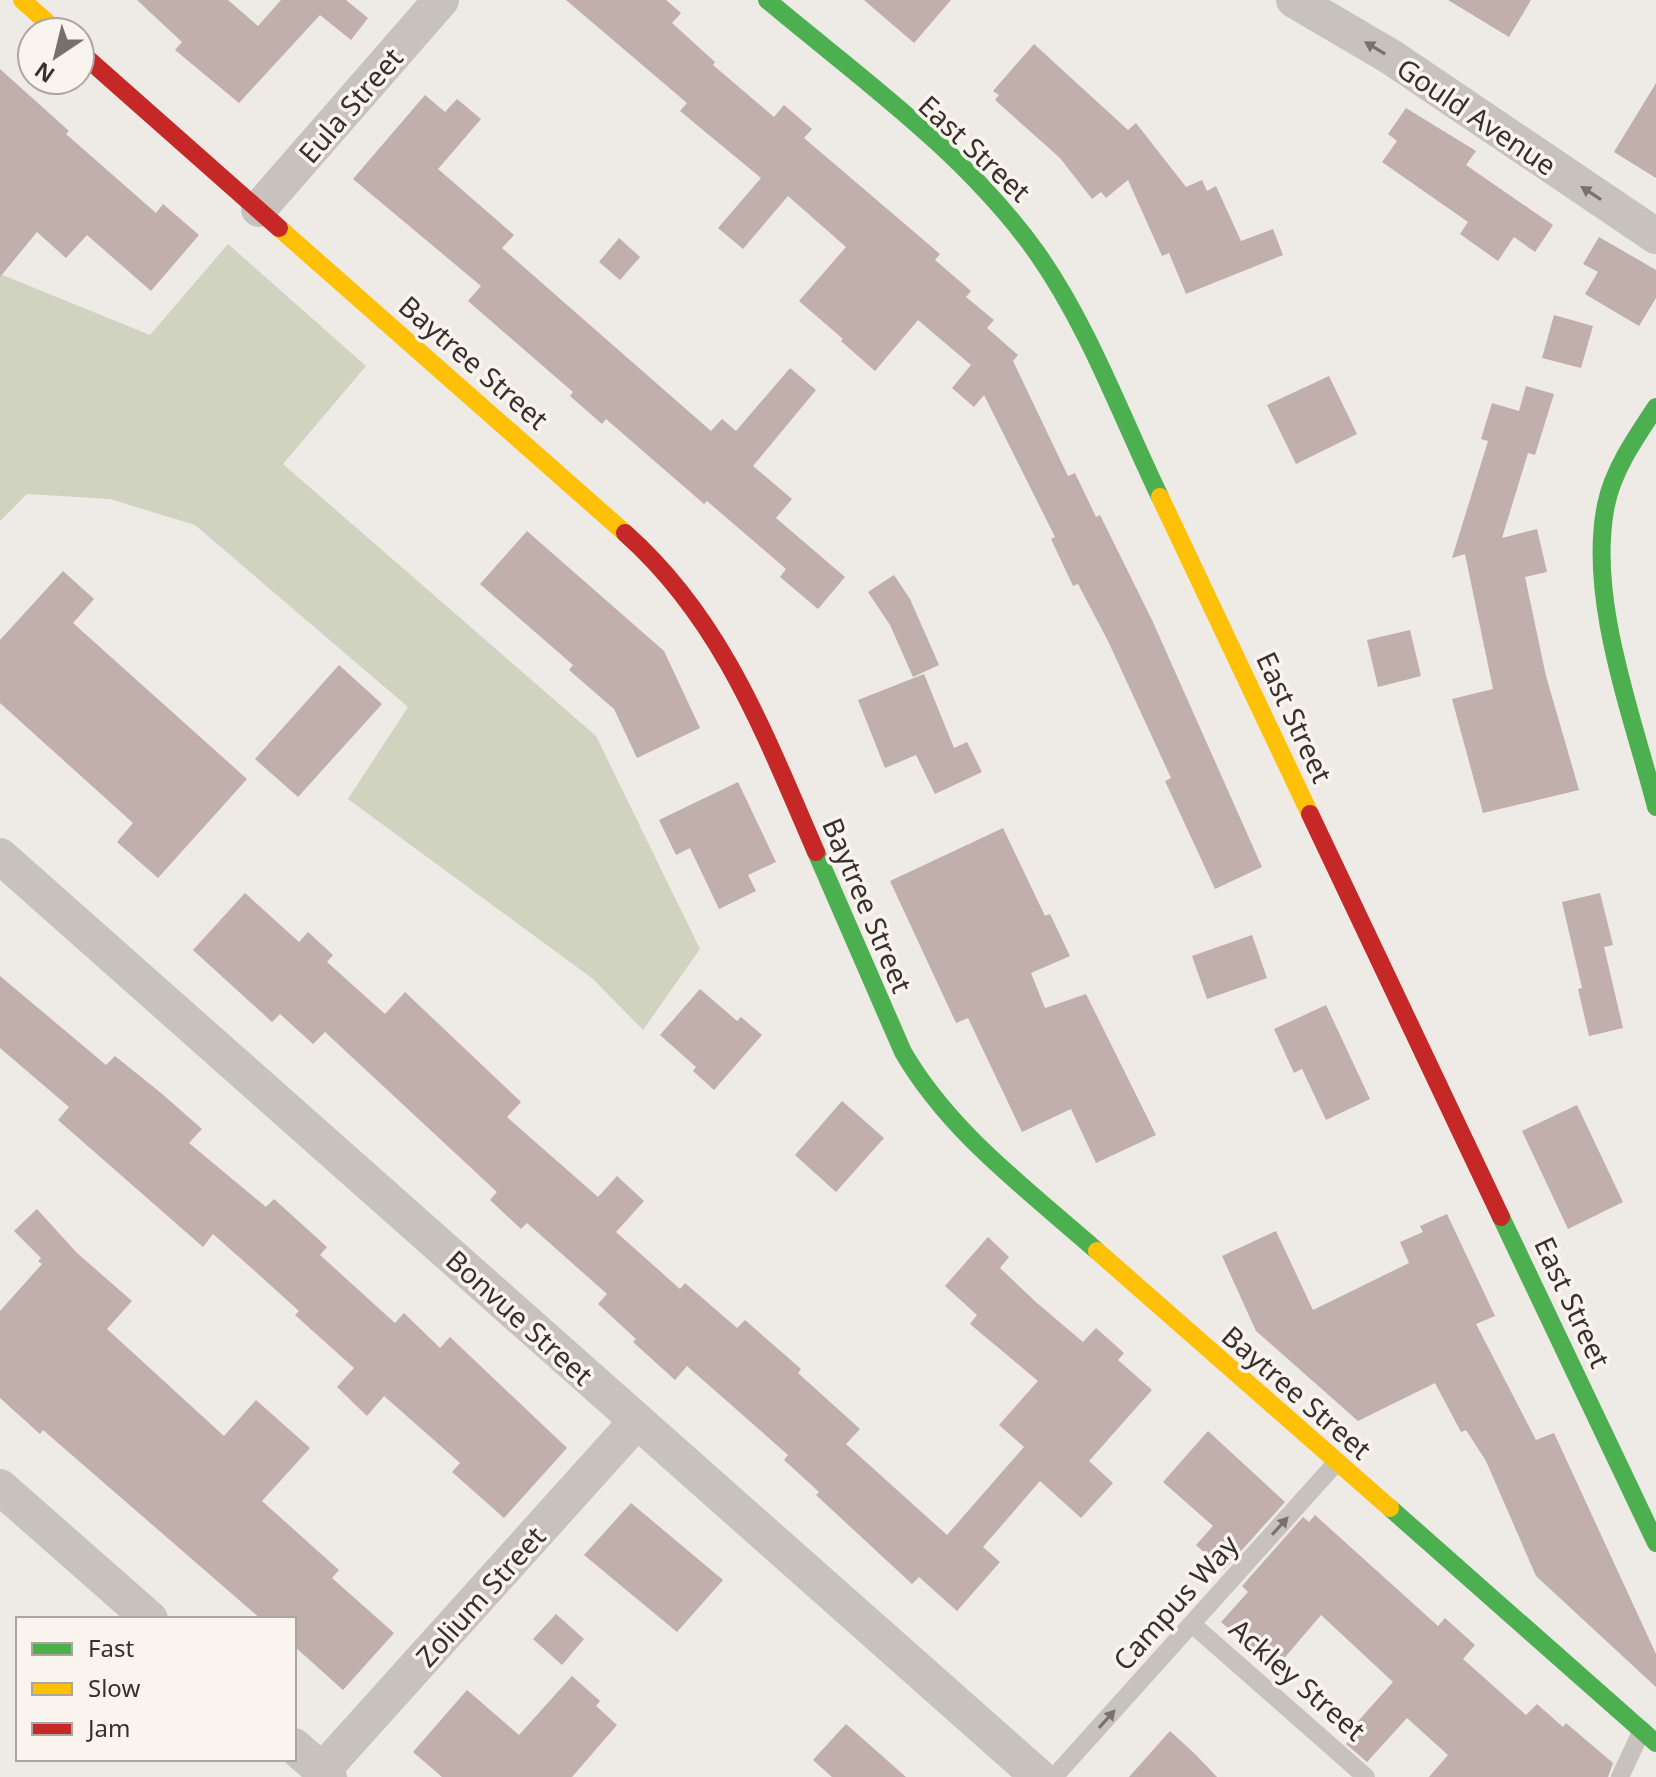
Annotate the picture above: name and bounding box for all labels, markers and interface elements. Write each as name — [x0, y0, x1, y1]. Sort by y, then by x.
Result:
north arrow — [16, 16, 96, 96]
street label: Eula Street — [289, 39, 411, 171]
one-way arrow — [1364, 41, 1386, 55]
street label: Gould Avenue — [1390, 49, 1564, 183]
text: N — [28, 56, 60, 91]
street label: East Street — [911, 86, 1039, 210]
one-way arrow — [1580, 186, 1601, 201]
street label: Baytree Street — [391, 287, 557, 437]
street label: East Street — [1248, 645, 1342, 789]
street label: Baytree Street — [814, 812, 922, 998]
street label: East Street — [1526, 1230, 1620, 1374]
street label: Bonvue Street — [438, 1241, 602, 1393]
street label: Baytree Street — [1214, 1317, 1380, 1467]
one-way arrow — [1271, 1516, 1289, 1535]
street label: Zolium Street — [407, 1518, 553, 1674]
street label: Campus Way — [1104, 1525, 1247, 1678]
street label: Ackley Street — [1222, 1609, 1374, 1749]
legend — [16, 1617, 296, 1761]
text: Fast — [88, 1631, 134, 1664]
text: Slow — [88, 1671, 140, 1704]
one-way arrow — [1097, 1710, 1115, 1729]
text: Jam — [86, 1711, 130, 1744]

